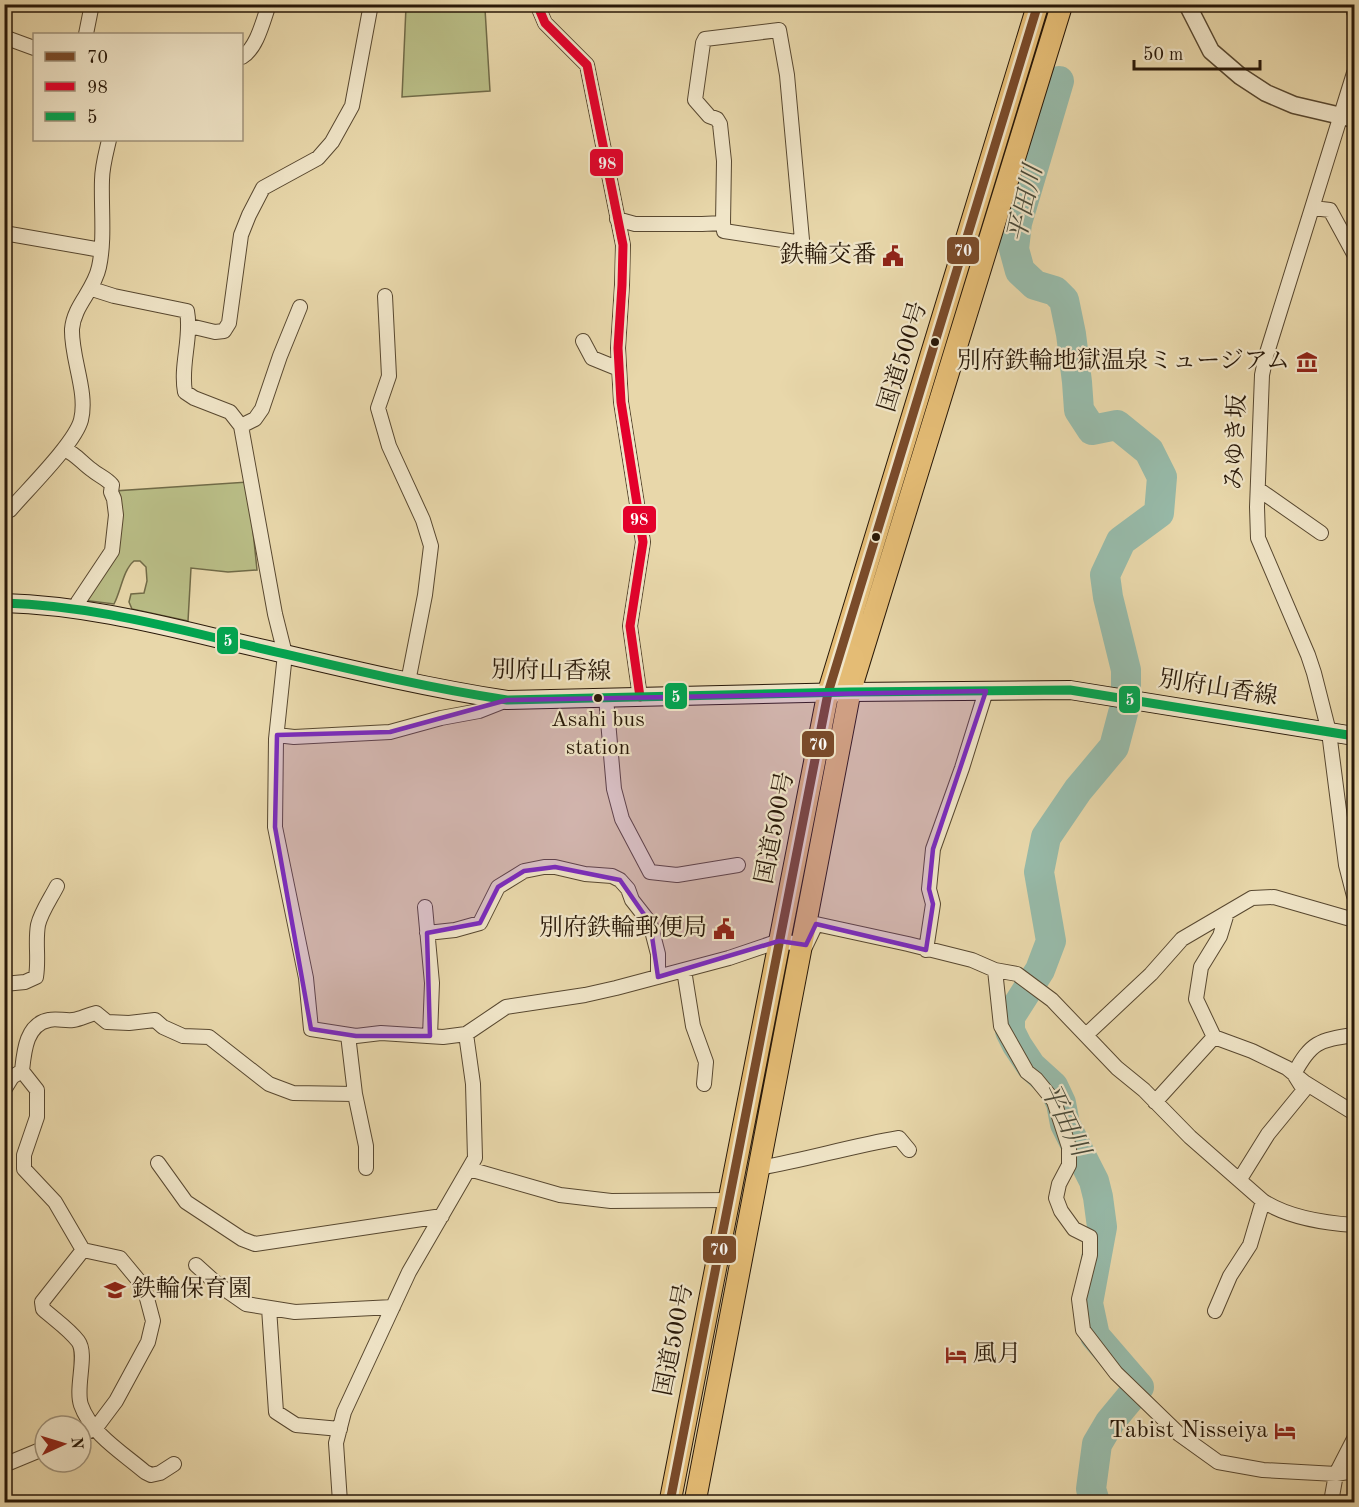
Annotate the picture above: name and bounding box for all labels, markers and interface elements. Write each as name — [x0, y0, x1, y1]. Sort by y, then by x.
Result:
legend — [33, 33, 243, 141]
scale bar — [1134, 33, 1260, 71]
text: 50 m — [1143, 46, 1183, 64]
text: 70 — [87, 49, 108, 67]
text: 98 — [87, 79, 108, 97]
text: 5 — [87, 109, 97, 127]
line badge: 98 — [589, 148, 624, 177]
text: 98 — [598, 157, 616, 173]
water label: 平田川 — [1003, 160, 1048, 245]
line badge: 70 — [946, 236, 980, 265]
place label: 鉄輪交番 — [780, 241, 876, 268]
public building icon: 鉄輪交番 — [881, 244, 905, 268]
text: 70 — [954, 244, 972, 260]
street label: 国道500号 — [873, 298, 932, 415]
unlabelled marker — [929, 336, 941, 348]
place label: 別府鉄輪地獄温泉ミュージアム — [957, 347, 1290, 374]
museum icon: 別府鉄輪地獄温泉ミュージアム — [1295, 350, 1319, 374]
street label: みゆき坂 — [1221, 394, 1251, 490]
line badge: 98 — [622, 505, 657, 534]
text: 98 — [630, 513, 648, 529]
unlabelled marker — [870, 531, 882, 543]
line badge: 5 — [216, 626, 239, 655]
text: 5 — [223, 634, 233, 650]
street label: 別府山香線 — [491, 656, 611, 685]
street label: 別府山香線 — [1157, 665, 1280, 710]
line badge: 5 — [664, 682, 688, 710]
line badge: 5 — [1118, 685, 1141, 714]
text: 5 — [671, 690, 681, 706]
marker: Asahi bus station — [592, 692, 604, 704]
text: 5 — [1125, 693, 1135, 709]
place label: Asahi bus station — [551, 709, 645, 759]
line badge: 70 — [801, 730, 835, 758]
text: 70 — [809, 738, 827, 754]
street label: 国道500号 — [750, 769, 799, 886]
place label: 別府鉄輪郵便局 — [539, 914, 707, 941]
public building icon: 別府鉄輪郵便局 — [712, 917, 736, 941]
water label: 平田川 — [1035, 1078, 1096, 1163]
line badge: 70 — [702, 1235, 737, 1264]
text: 70 — [710, 1243, 728, 1259]
place label: 鉄輪保育園 — [132, 1275, 252, 1302]
school or university icon: 鉄輪保育園 — [103, 1278, 127, 1302]
street label: 国道500号 — [649, 1281, 698, 1398]
place label: 風月 — [973, 1341, 1021, 1367]
hotel icon: 風月 — [944, 1343, 968, 1367]
north arrow — [33, 1414, 93, 1474]
place label: Tabist Nisseiya — [1109, 1419, 1268, 1443]
hotel icon: Tabist Nisseiya — [1273, 1419, 1297, 1443]
text: N — [68, 1436, 84, 1451]

